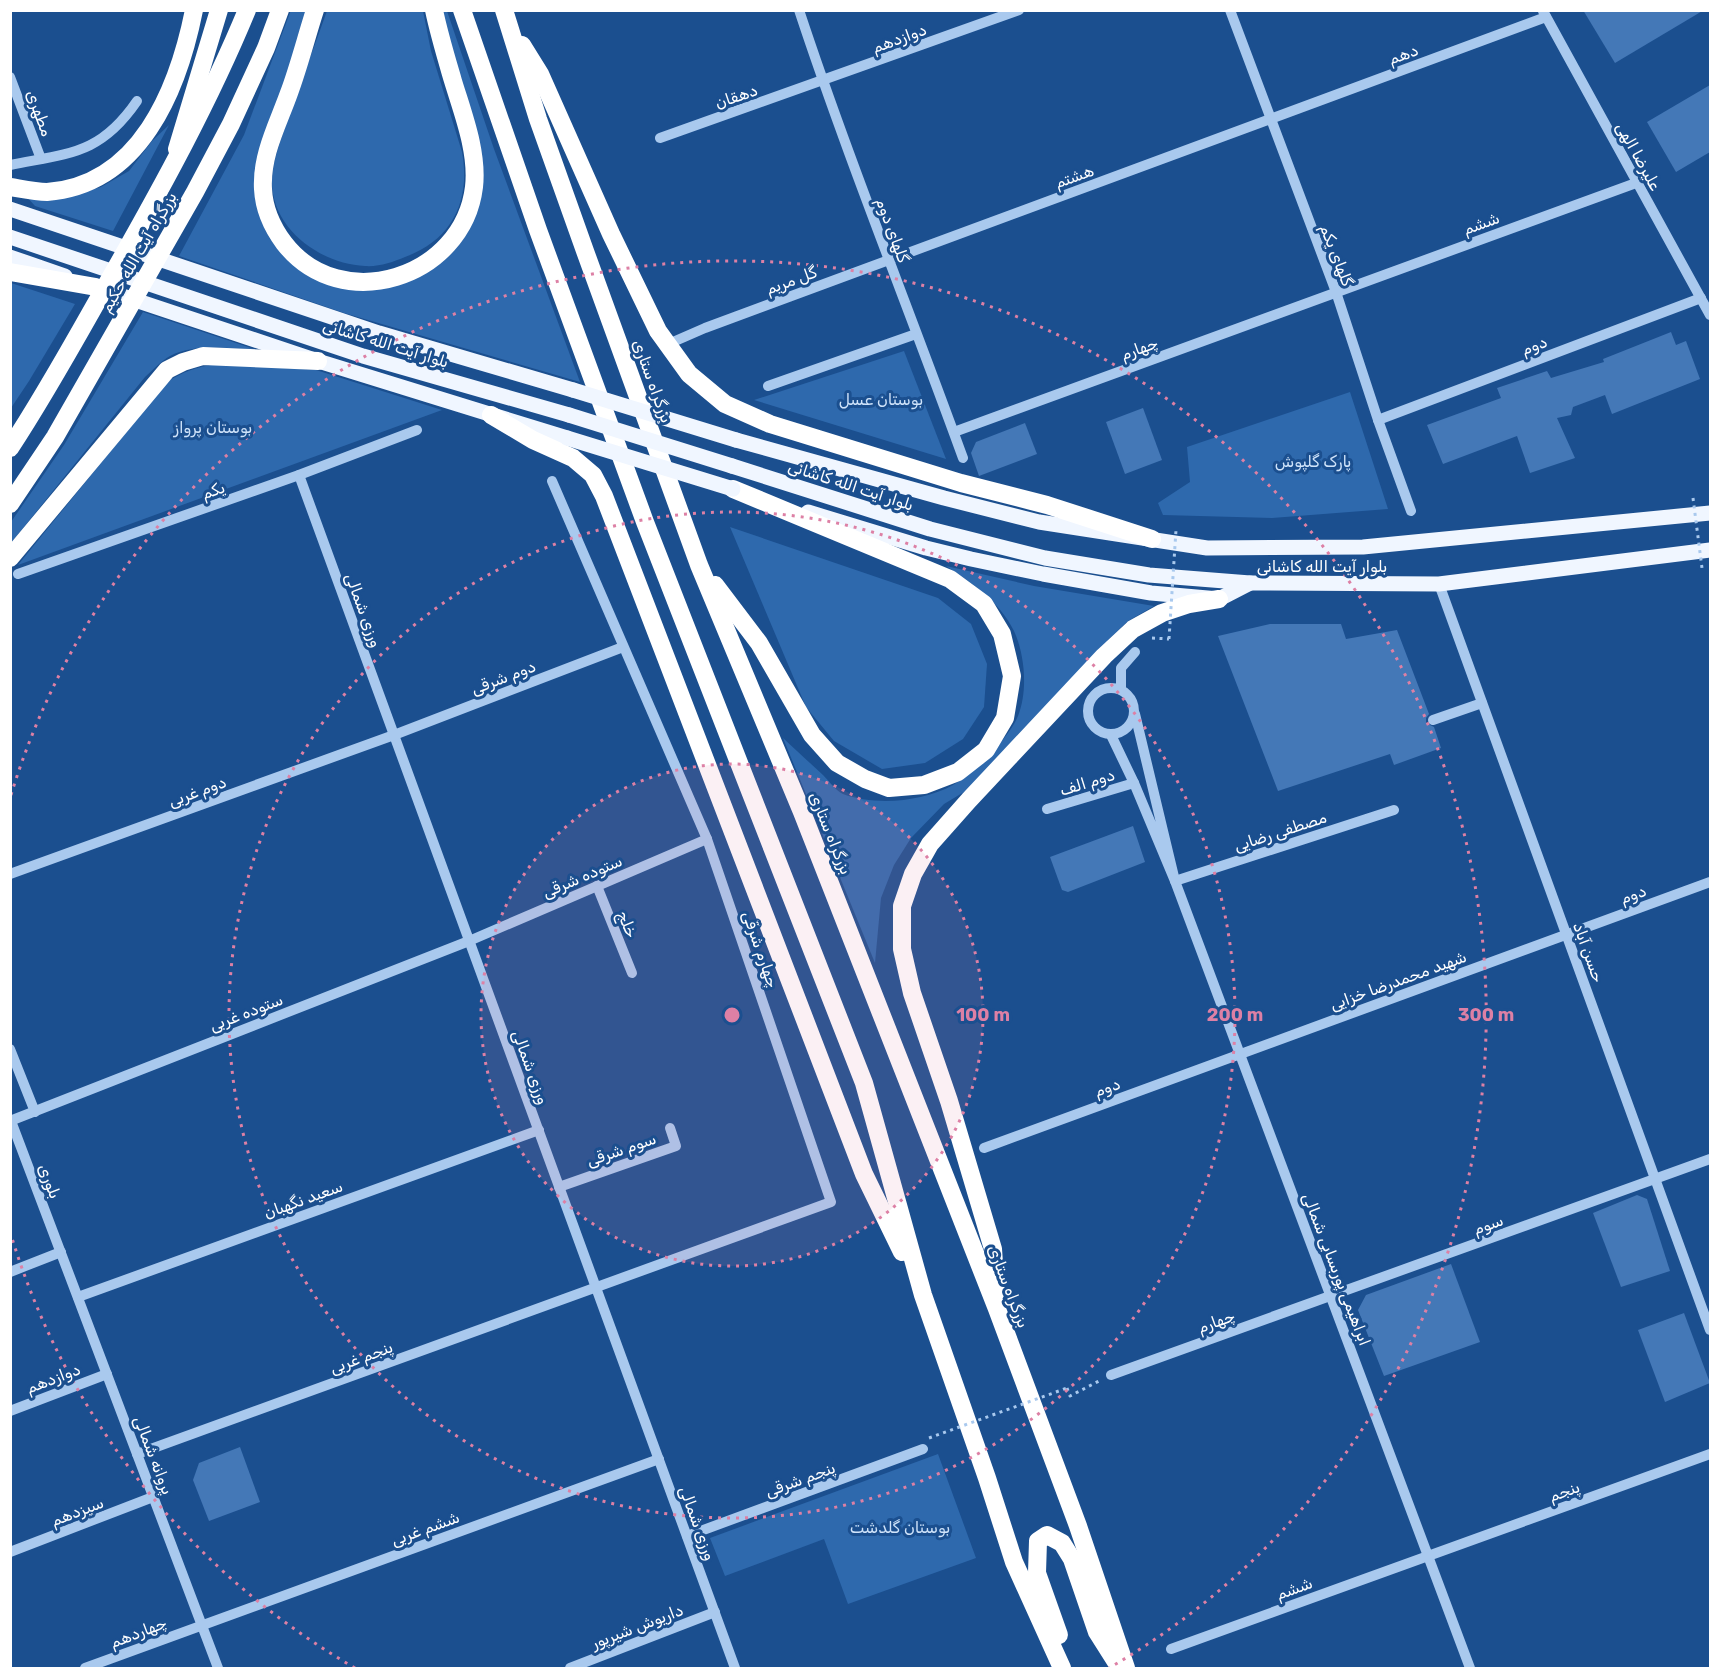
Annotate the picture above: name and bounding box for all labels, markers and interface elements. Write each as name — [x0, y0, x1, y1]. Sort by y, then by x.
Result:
street label: دوازدهم — [869, 20, 930, 58]
street label: دهم — [1386, 40, 1421, 70]
street label: دهقان — [712, 80, 760, 113]
street label: مطهری — [21, 87, 57, 139]
street label: علیرضا الهی — [1611, 119, 1665, 195]
street label: هشتم — [1052, 161, 1097, 193]
street label: بزرگراه آیت الله حکیم — [96, 188, 182, 317]
street label: گلهای دوم — [871, 195, 913, 266]
street label: ششم — [1460, 208, 1502, 240]
street label: گلهای یکم — [1315, 222, 1357, 290]
street label: گل مریم — [763, 262, 820, 299]
street label: بلوار آیت الله کاشانی — [320, 315, 451, 373]
street label: دوم — [1519, 332, 1550, 360]
street label: چهارم — [1118, 333, 1161, 365]
street label: بزرگراه ستاری — [628, 337, 676, 426]
park label: بوستان عسل — [839, 390, 923, 410]
park label: بوستان پرواز — [173, 418, 252, 438]
park label: پارک گلپوش — [1275, 452, 1351, 472]
street label: بلوار آیت الله کاشانی — [786, 456, 916, 516]
street label: یکم — [199, 478, 228, 504]
street label: بلوار آیت الله کاشانی — [1257, 557, 1387, 577]
street label: ورزی شمالی — [340, 570, 386, 650]
street label: دوم شرقی — [468, 656, 539, 699]
street label: دوم الف — [1057, 765, 1117, 801]
street label: دوم غربی — [166, 772, 229, 812]
street label: بزرگراه ستاری — [804, 789, 856, 878]
street label: مصطفی رضایی — [1231, 807, 1329, 856]
street label: ستوده شرقی — [539, 851, 625, 903]
street label: دوم — [1618, 881, 1649, 909]
street label: خلج — [612, 908, 641, 941]
street label: چهارم شرقی — [738, 908, 783, 990]
street label: حسن آباد — [1569, 920, 1608, 985]
street label: شهید محمدرضا خزایی — [1327, 947, 1469, 1015]
street label: ستوده غربی — [207, 990, 286, 1036]
text: 100 m — [956, 1004, 1010, 1026]
text: 200 m — [1207, 1004, 1263, 1026]
text: 300 m — [1458, 1004, 1514, 1026]
centre of rings — [722, 1005, 742, 1025]
street label: ورزی شمالی — [507, 1027, 553, 1107]
street label: دوم — [1092, 1074, 1123, 1102]
street label: سوم شرقی — [584, 1129, 659, 1171]
street label: بلوری — [33, 1161, 65, 1201]
street label: سعید نگهبان — [261, 1176, 346, 1223]
street label: ابراهیمی پوربسابی شمالی — [1298, 1190, 1374, 1349]
street label: سوم — [1471, 1210, 1506, 1240]
street label: بزرگراه ستاری — [983, 1242, 1033, 1331]
street label: چهارم — [1195, 1306, 1238, 1338]
street label: پنجم غربی — [327, 1337, 396, 1379]
street label: دوازدهم — [23, 1359, 84, 1398]
street label: پروانه شمالی — [129, 1413, 177, 1497]
street label: پنجم شرقی — [762, 1458, 838, 1502]
street label: پنجم — [1546, 1477, 1583, 1507]
street label: ورزی شمالی — [674, 1483, 720, 1563]
street label: سیزدهم — [48, 1493, 107, 1531]
street label: ششم غربی — [388, 1507, 462, 1551]
park label: بوستان گلدشت — [850, 1518, 950, 1538]
street label: ششم — [1273, 1573, 1315, 1605]
street label: داریوش شیرپور — [588, 1600, 686, 1654]
street label: چهاردهم — [107, 1613, 169, 1653]

